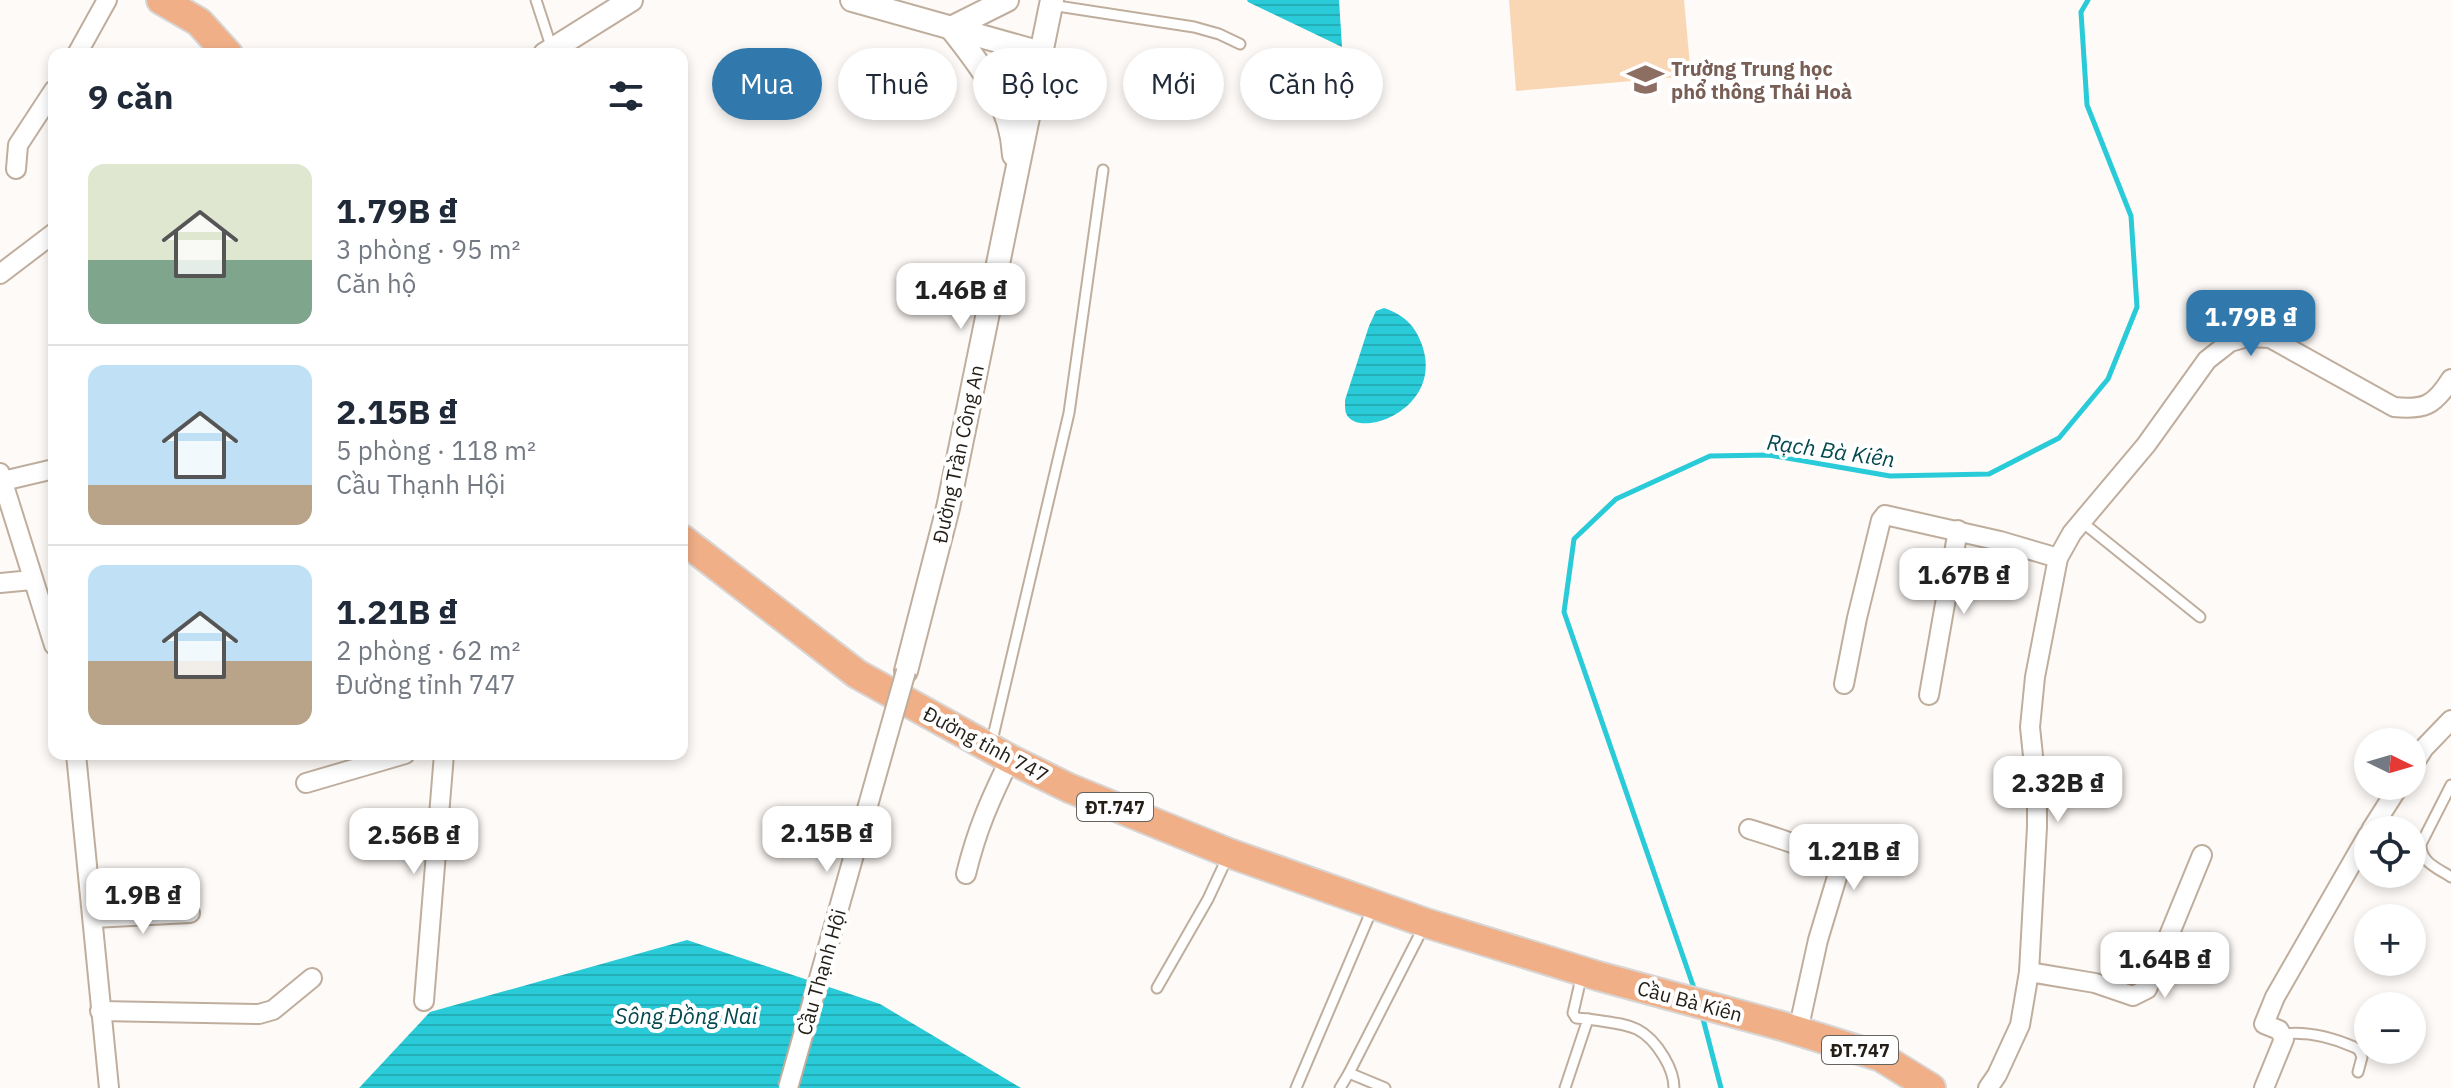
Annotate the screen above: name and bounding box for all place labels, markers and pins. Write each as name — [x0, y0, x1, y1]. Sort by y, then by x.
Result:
place label: Trường Trung học phổ thông Thái Hoà — [1671, 55, 1852, 105]
school or university icon: Trường Trung học phổ thông Thái Hoà — [1626, 60, 1664, 98]
pin: 1.46B ₫ — [887, 263, 1035, 331]
pin: 1.79B ₫ — [2177, 290, 2325, 358]
pin: 1.67B ₫ — [1890, 548, 2038, 616]
pin: 2.32B ₫ — [1984, 756, 2132, 824]
pin: 2.15B ₫ — [753, 806, 901, 874]
pin: 2.56B ₫ — [340, 808, 488, 876]
pin: 1.21B ₫ — [1780, 824, 1928, 892]
pin: 1.9B ₫ — [78, 868, 208, 936]
pin: 1.64B ₫ — [2091, 932, 2239, 1000]

